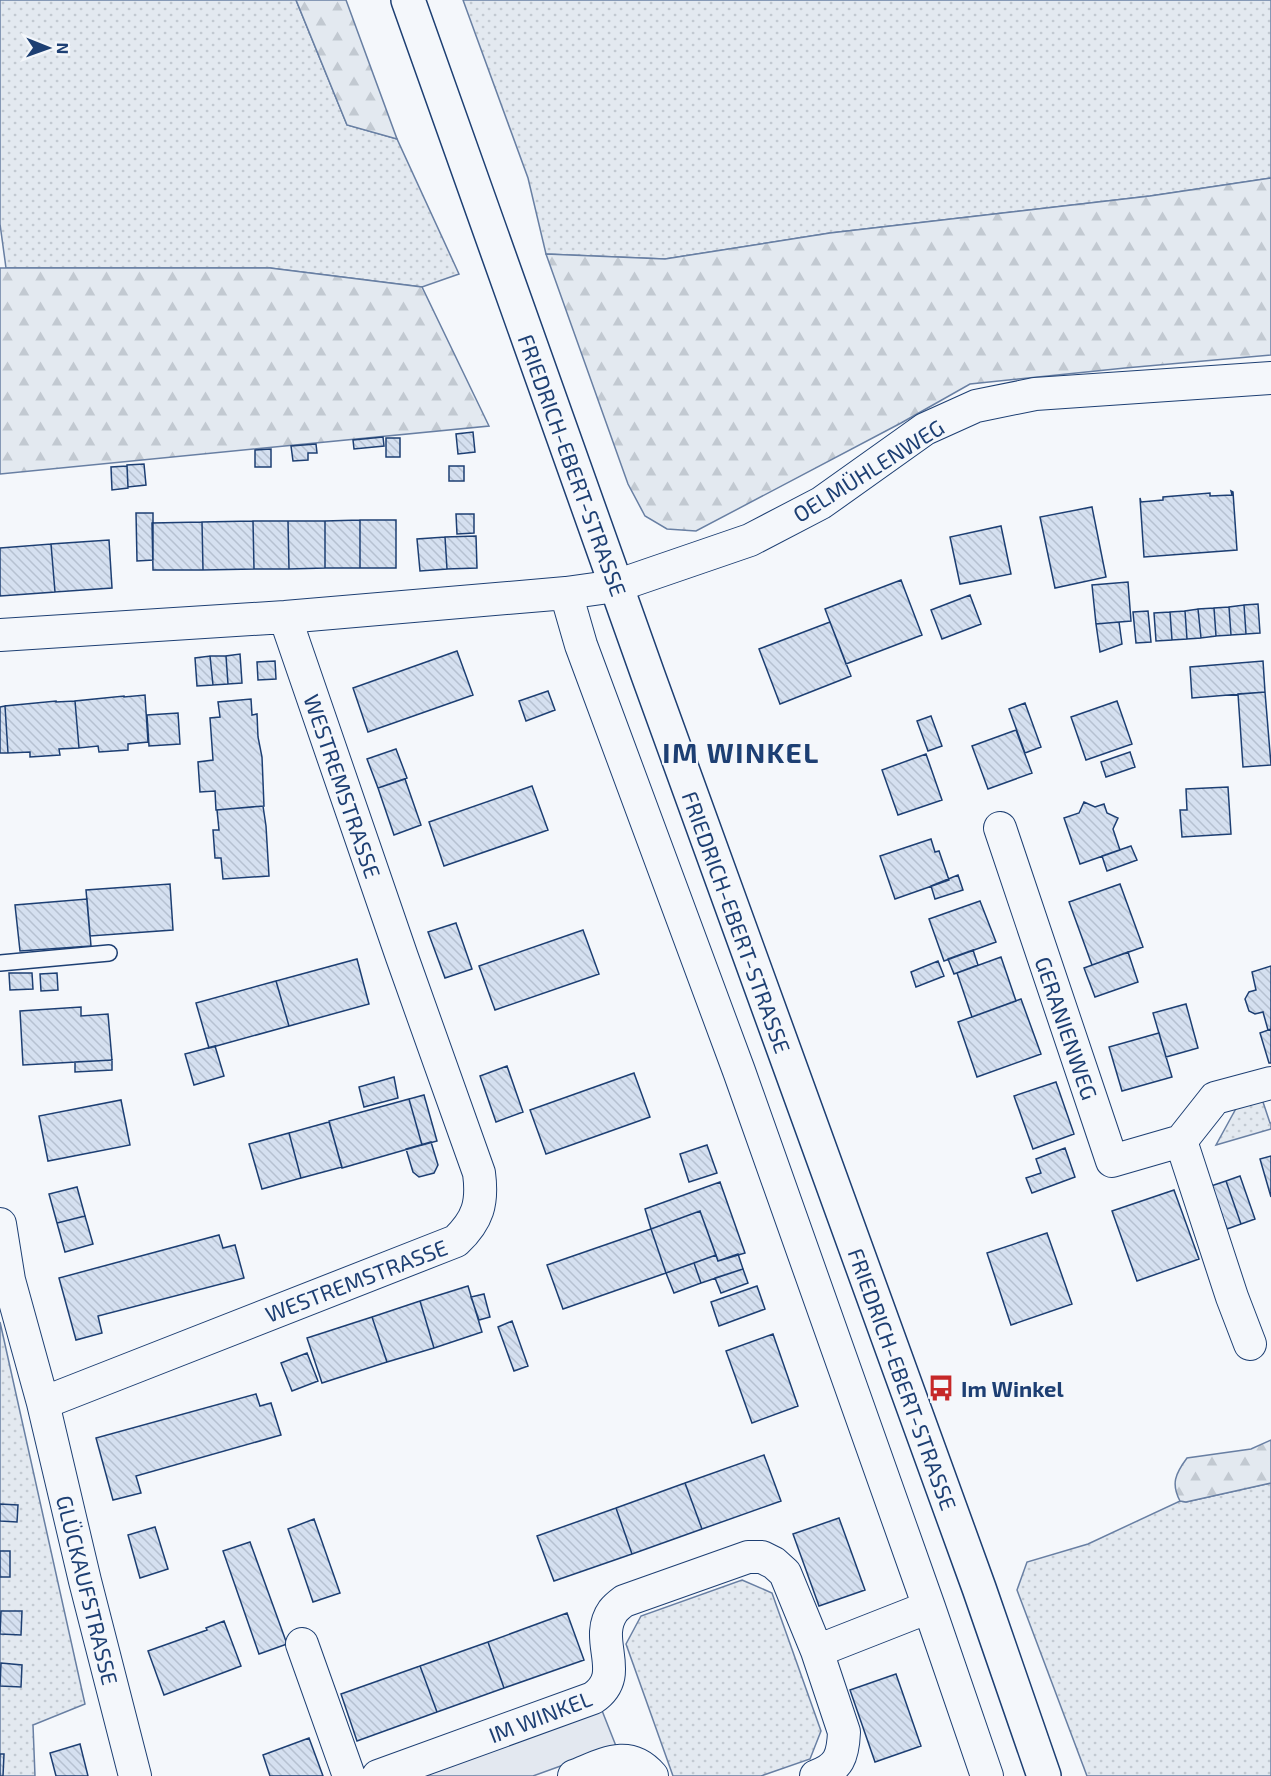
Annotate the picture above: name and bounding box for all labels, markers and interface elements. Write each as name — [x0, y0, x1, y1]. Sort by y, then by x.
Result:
north arrow — [18, 18, 78, 78]
text: N — [54, 42, 73, 54]
street label: FRIEDRICH-EBERT-STRASSE — [513, 330, 633, 600]
street label: OELMÜHLENWEG — [788, 413, 948, 527]
street label: WESTREMSTRASSE — [299, 691, 387, 881]
district label: IM WINKEL — [662, 735, 820, 769]
street label: FRIEDRICH-EBERT-STRASSE — [677, 787, 797, 1057]
street label: GERANIENWEG — [1030, 953, 1104, 1103]
street label: WESTREMSTRASSE — [261, 1233, 451, 1327]
street label: FRIEDRICH-EBERT-STRASSE — [843, 1244, 963, 1514]
bus stop icon: Im Winkel — [926, 1373, 956, 1403]
place label: Im Winkel — [961, 1375, 1064, 1401]
street label: GLÜCKAUFSTRASSE — [52, 1493, 124, 1687]
street label: IM WINKEL — [485, 1684, 595, 1748]

